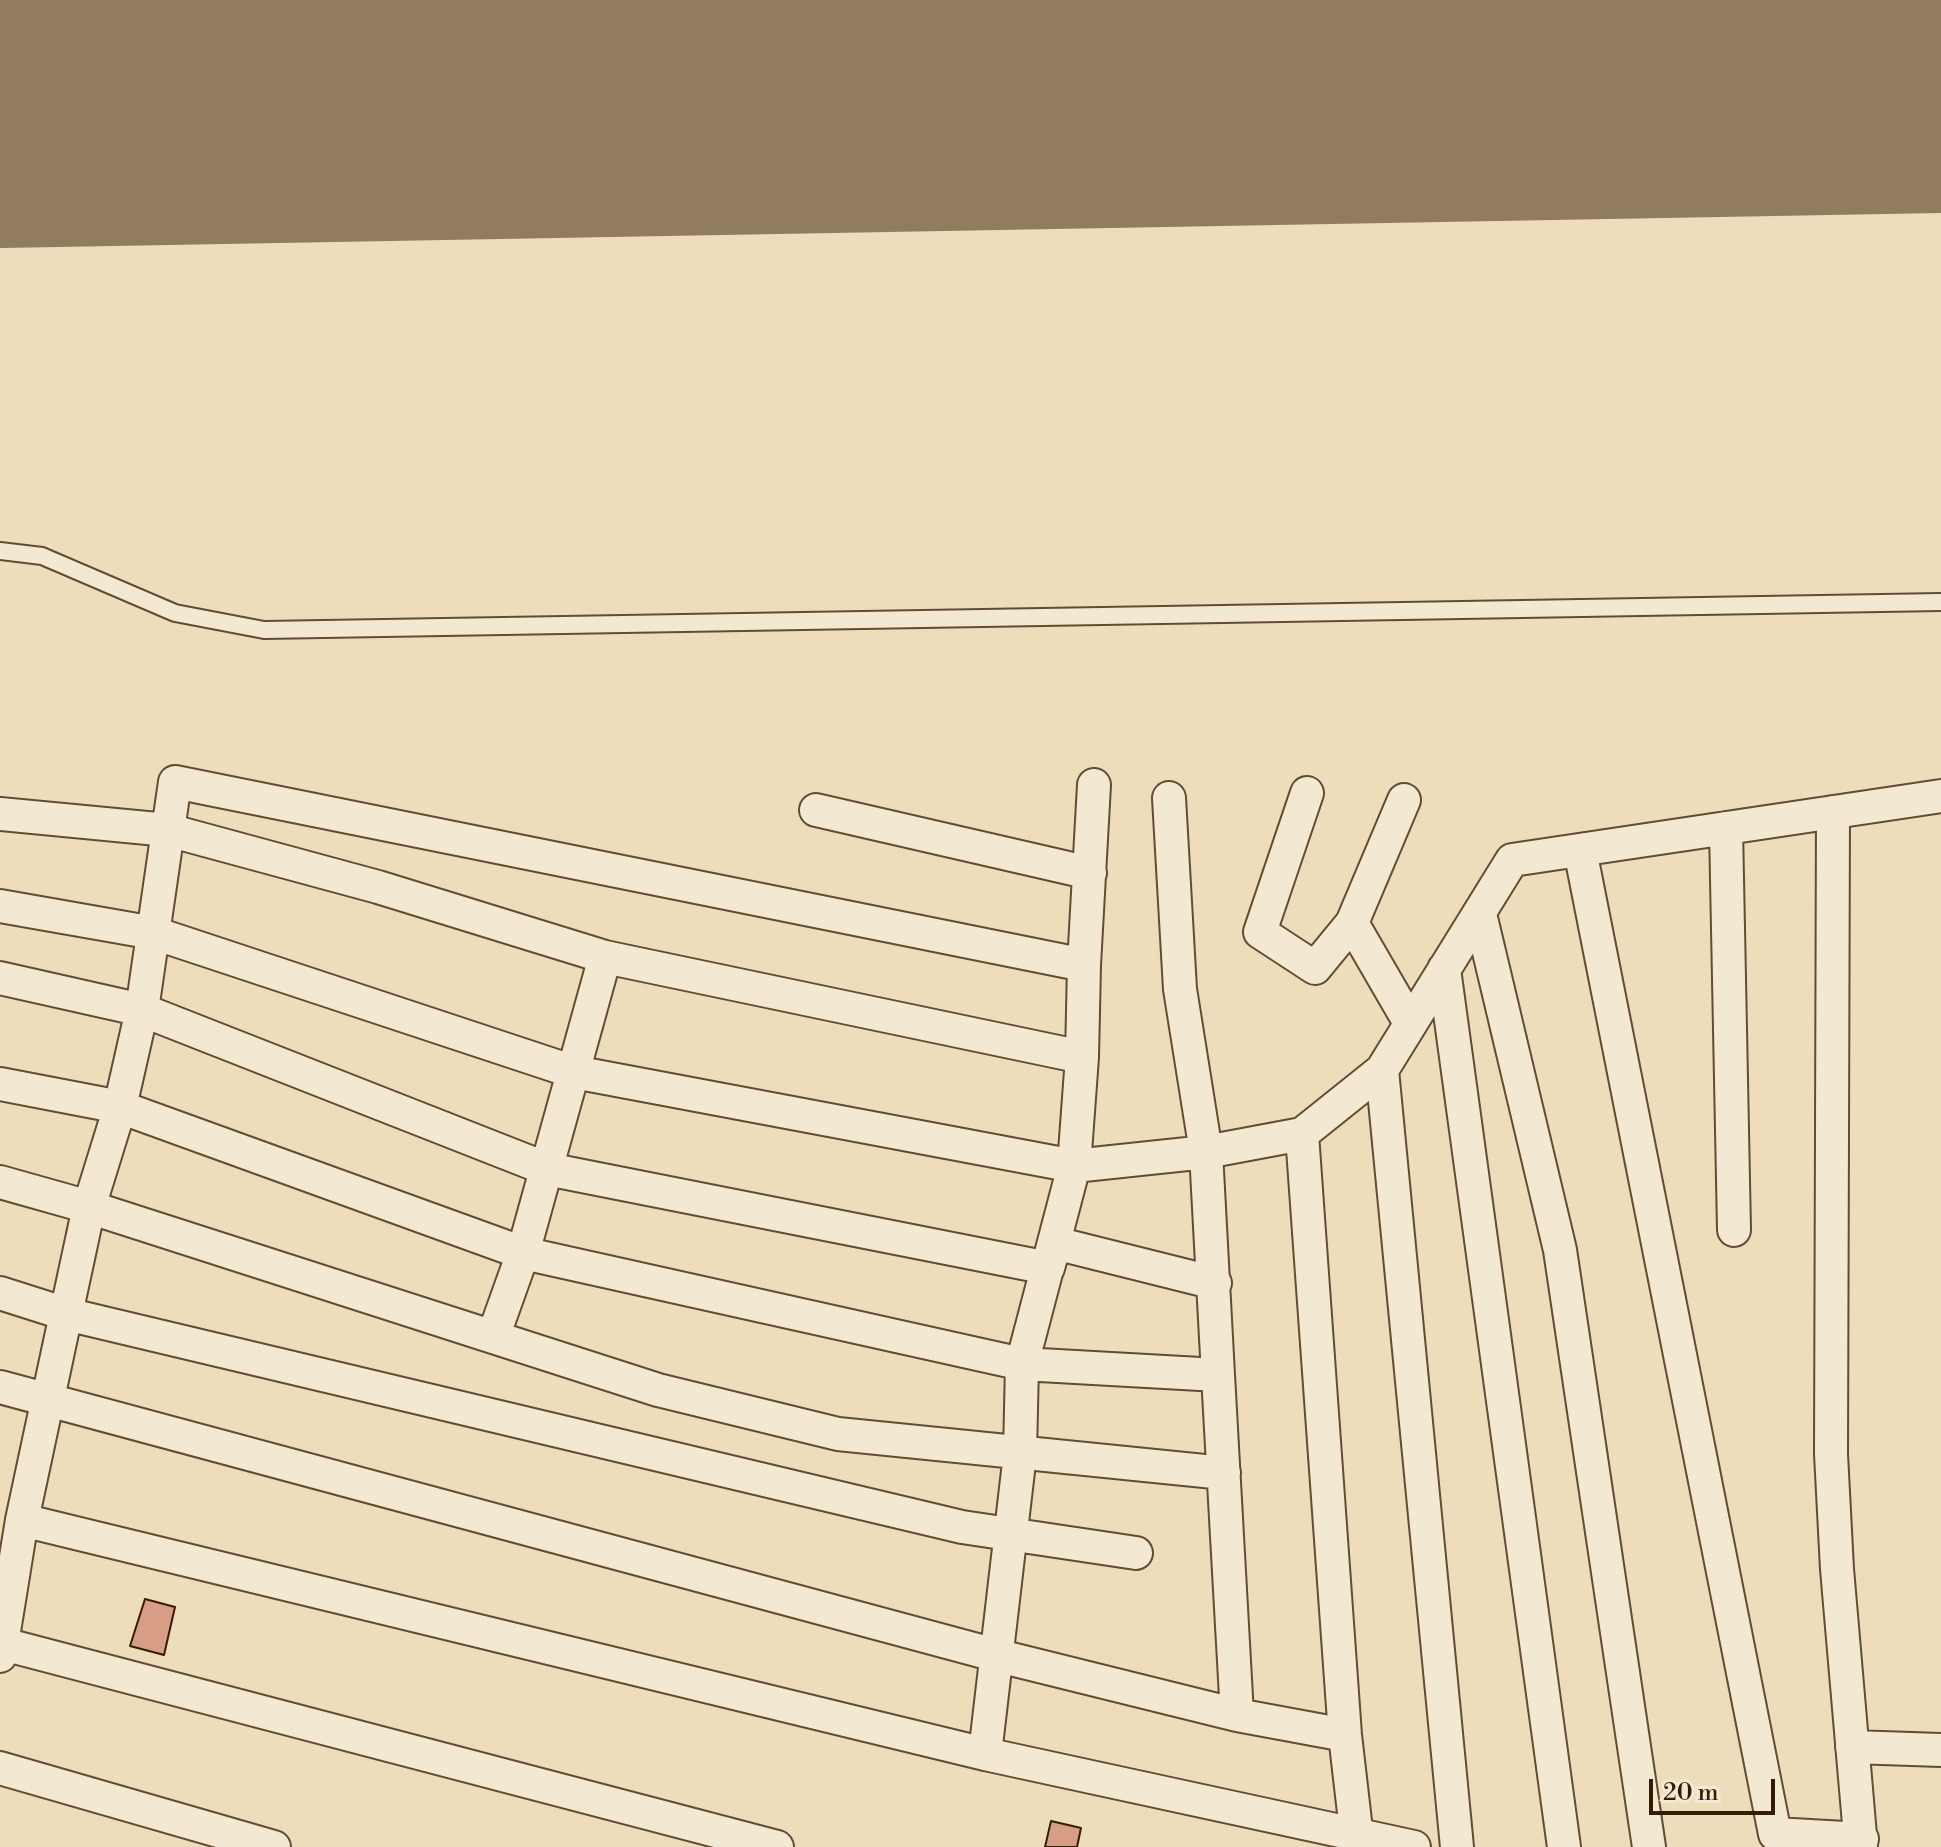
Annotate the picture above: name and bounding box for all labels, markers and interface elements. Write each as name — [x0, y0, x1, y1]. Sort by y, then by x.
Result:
scale bar — [1653, 1763, 1779, 1813]
text: 20 m — [1663, 1778, 1719, 1808]

